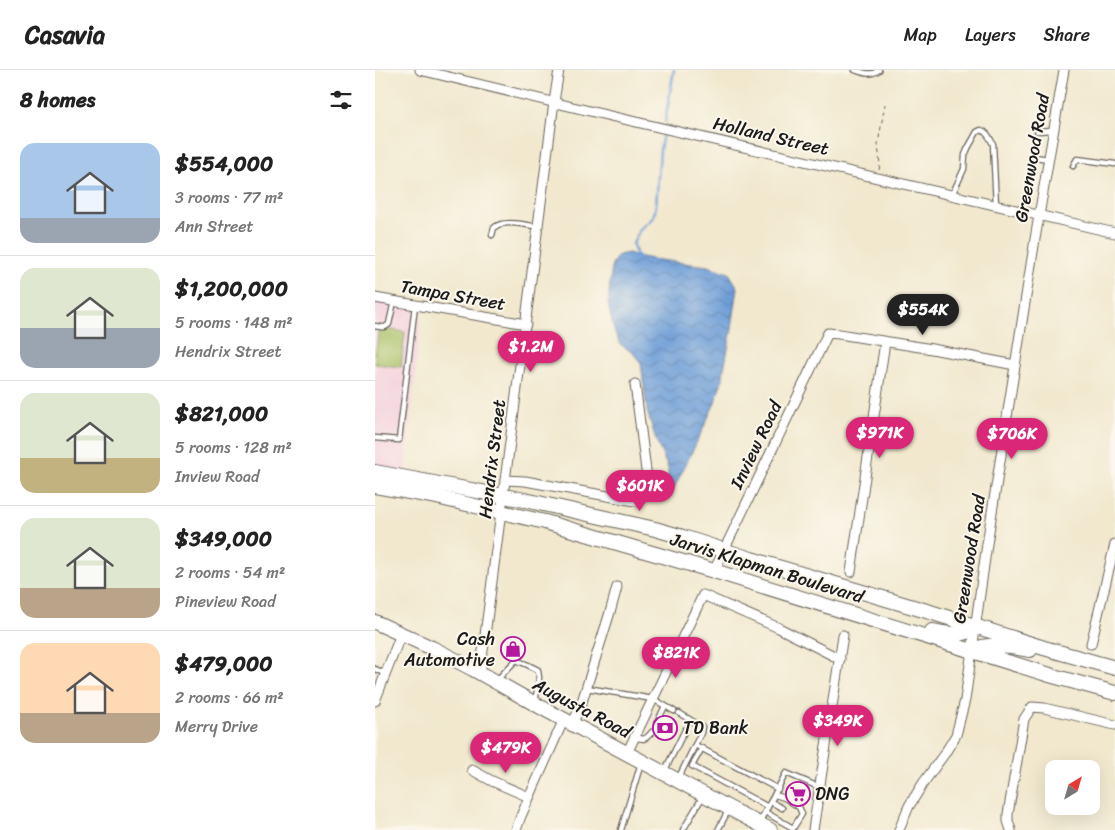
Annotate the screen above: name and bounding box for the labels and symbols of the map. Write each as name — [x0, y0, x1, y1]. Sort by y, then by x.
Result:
street label: Greenwood Road — [1005, 90, 1059, 225]
street label: Holland Street — [710, 107, 832, 165]
street label: Tampa Street — [398, 270, 508, 320]
pin: $554K — [888, 294, 958, 336]
pin: $1.2M — [496, 330, 566, 373]
street label: Inview Road — [720, 394, 792, 496]
street label: Hendrix Street — [469, 397, 515, 520]
pin: $971K — [845, 416, 915, 459]
pin: $706K — [977, 418, 1047, 460]
pin: $601K — [605, 470, 675, 512]
street label: Greenwood Road — [943, 491, 995, 626]
street label: Jarvis Klapman Boulevard — [665, 523, 869, 613]
place label: Cash Automotive — [403, 623, 495, 676]
shop icon: Cash Automotive — [500, 636, 526, 662]
pin: $821K — [641, 636, 711, 679]
street label: Augusta Road — [526, 668, 639, 748]
pin: $349K — [803, 704, 873, 747]
place label: TD Bank — [683, 712, 749, 744]
bank icon: TD Bank — [652, 715, 678, 741]
pin: $479K — [471, 732, 541, 774]
north arrow — [1045, 760, 1100, 815]
place label: DNG — [815, 778, 850, 810]
supermarket icon: DNG — [785, 781, 811, 807]

